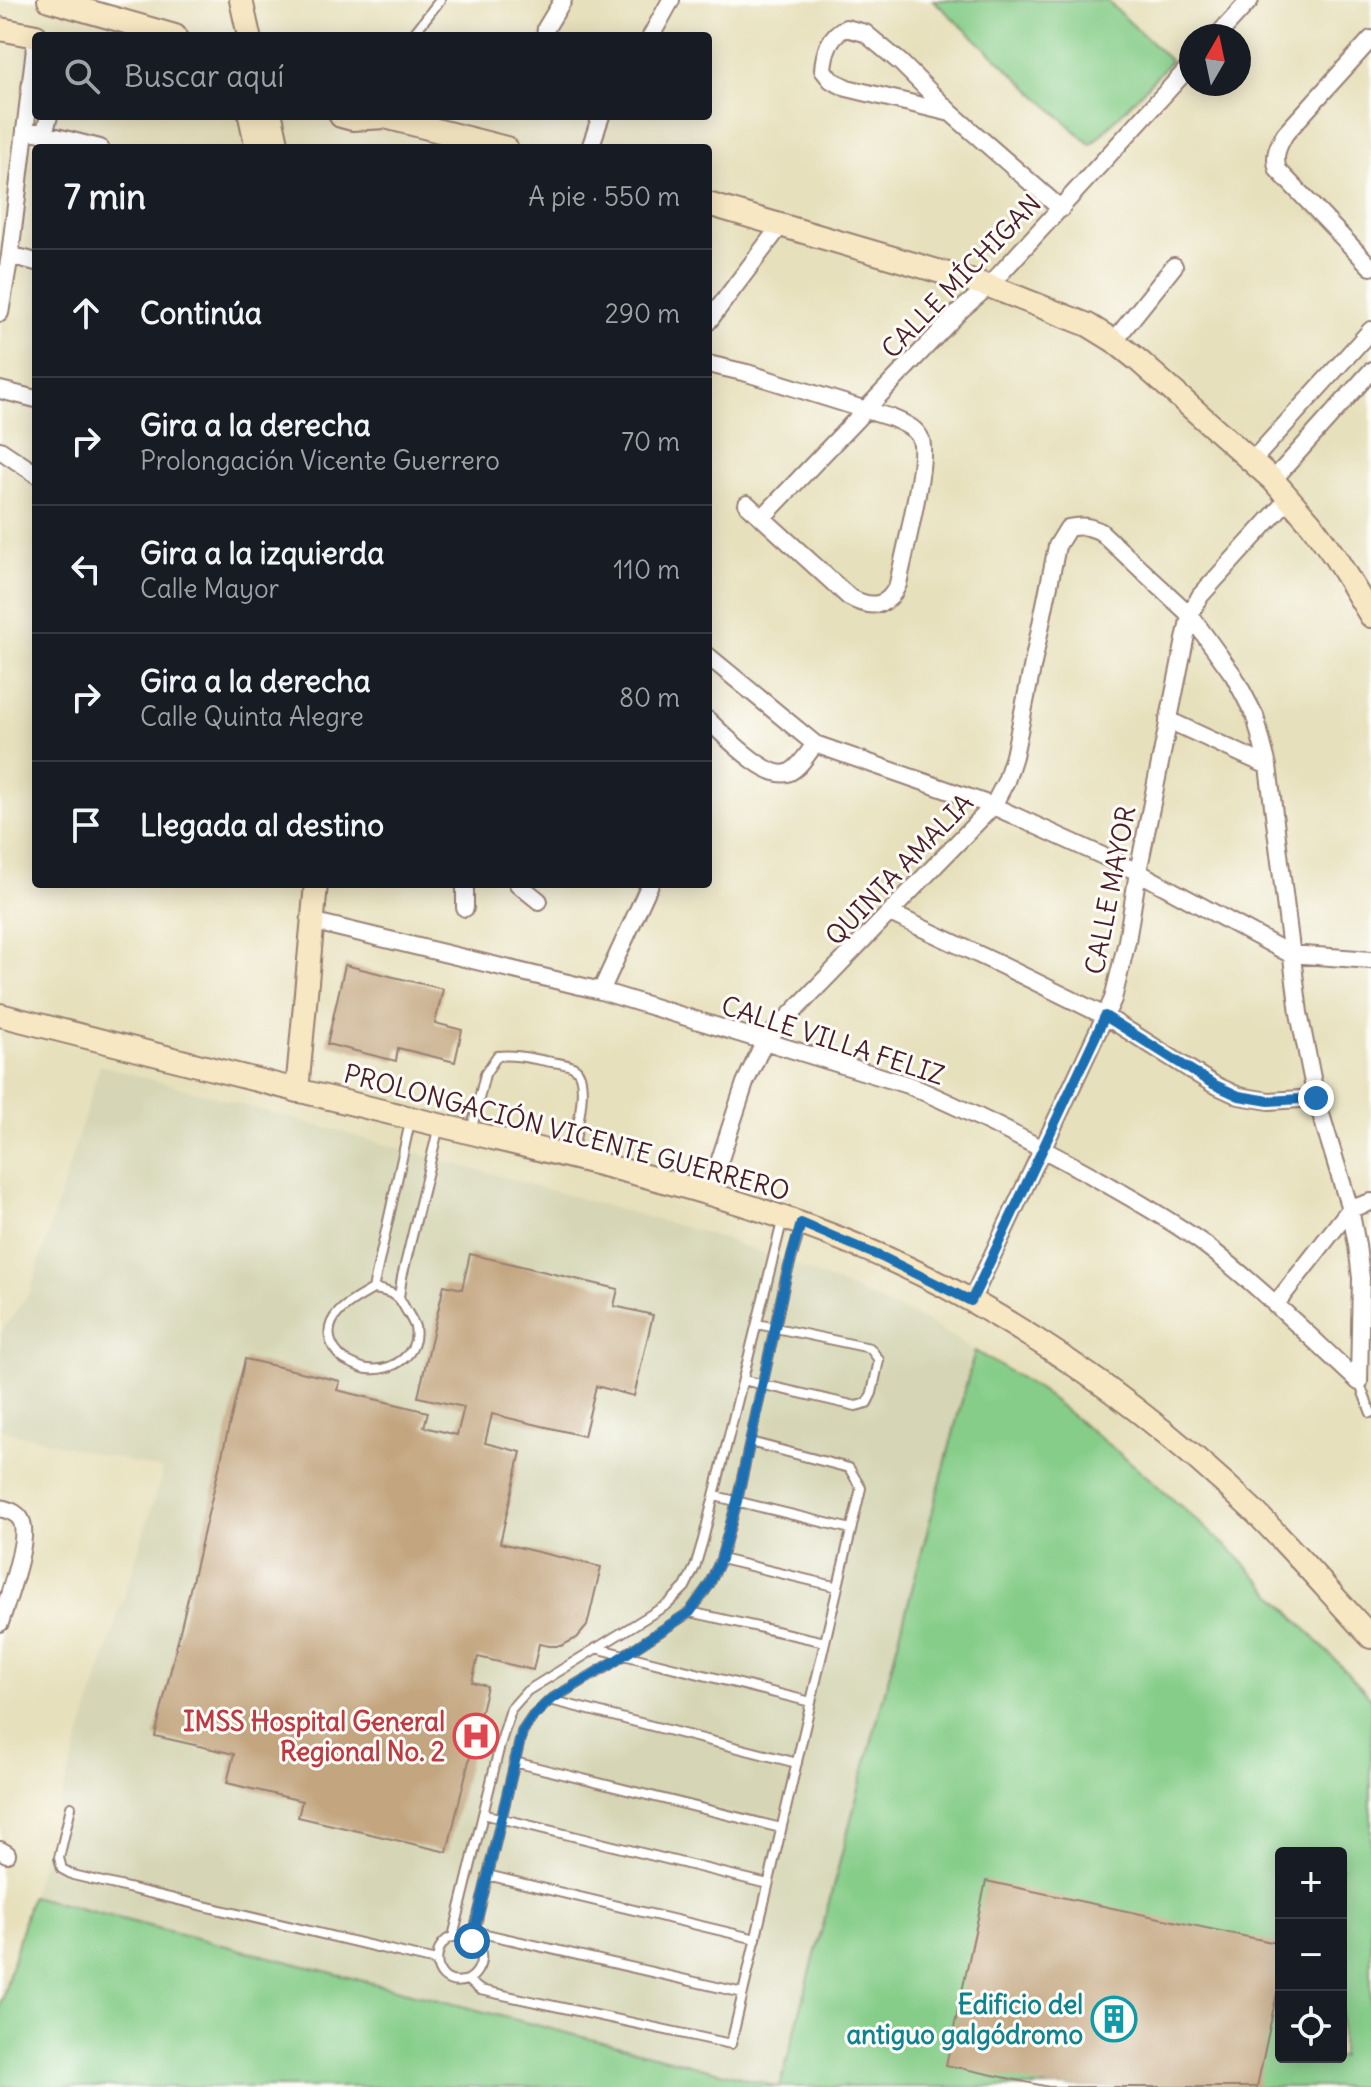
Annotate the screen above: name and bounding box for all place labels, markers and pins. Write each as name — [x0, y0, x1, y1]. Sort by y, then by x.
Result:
place label: IMSS Hospital General Regional No. 2 — [183, 1705, 445, 1768]
hospital icon: IMSS Hospital General Regional No. 2 — [452, 1712, 500, 1760]
place label: Edificio del antiguo galgódromo — [846, 1988, 1083, 2051]
building icon: Edificio del antiguo galgódromo — [1090, 1995, 1138, 2043]

